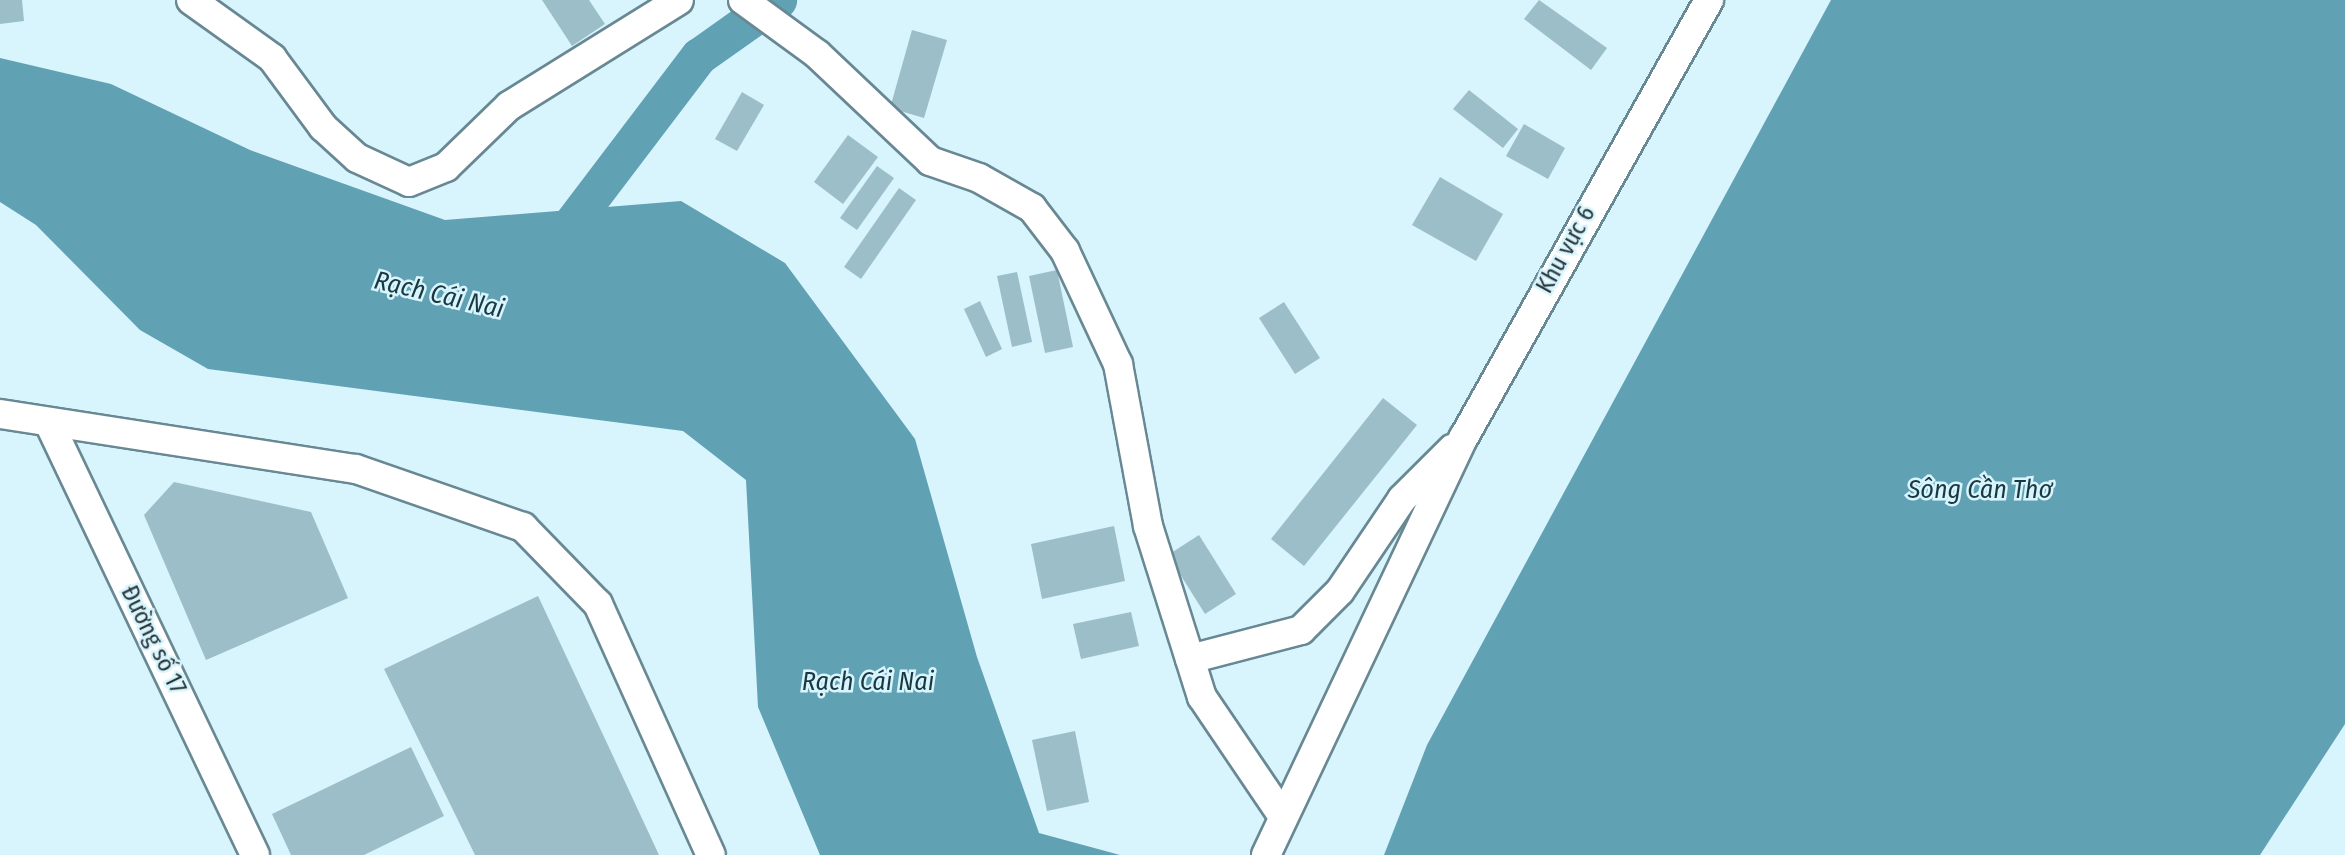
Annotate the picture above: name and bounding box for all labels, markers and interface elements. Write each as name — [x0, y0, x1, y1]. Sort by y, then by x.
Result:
street label: Khu vực 6 — [1530, 202, 1602, 298]
water label: Rạch Cái Nai — [371, 265, 507, 325]
water label: Sông Cần Thơ — [1908, 474, 2052, 506]
street label: Đường số 17 — [114, 581, 192, 699]
water label: Rạch Cái Nai — [802, 666, 934, 698]

